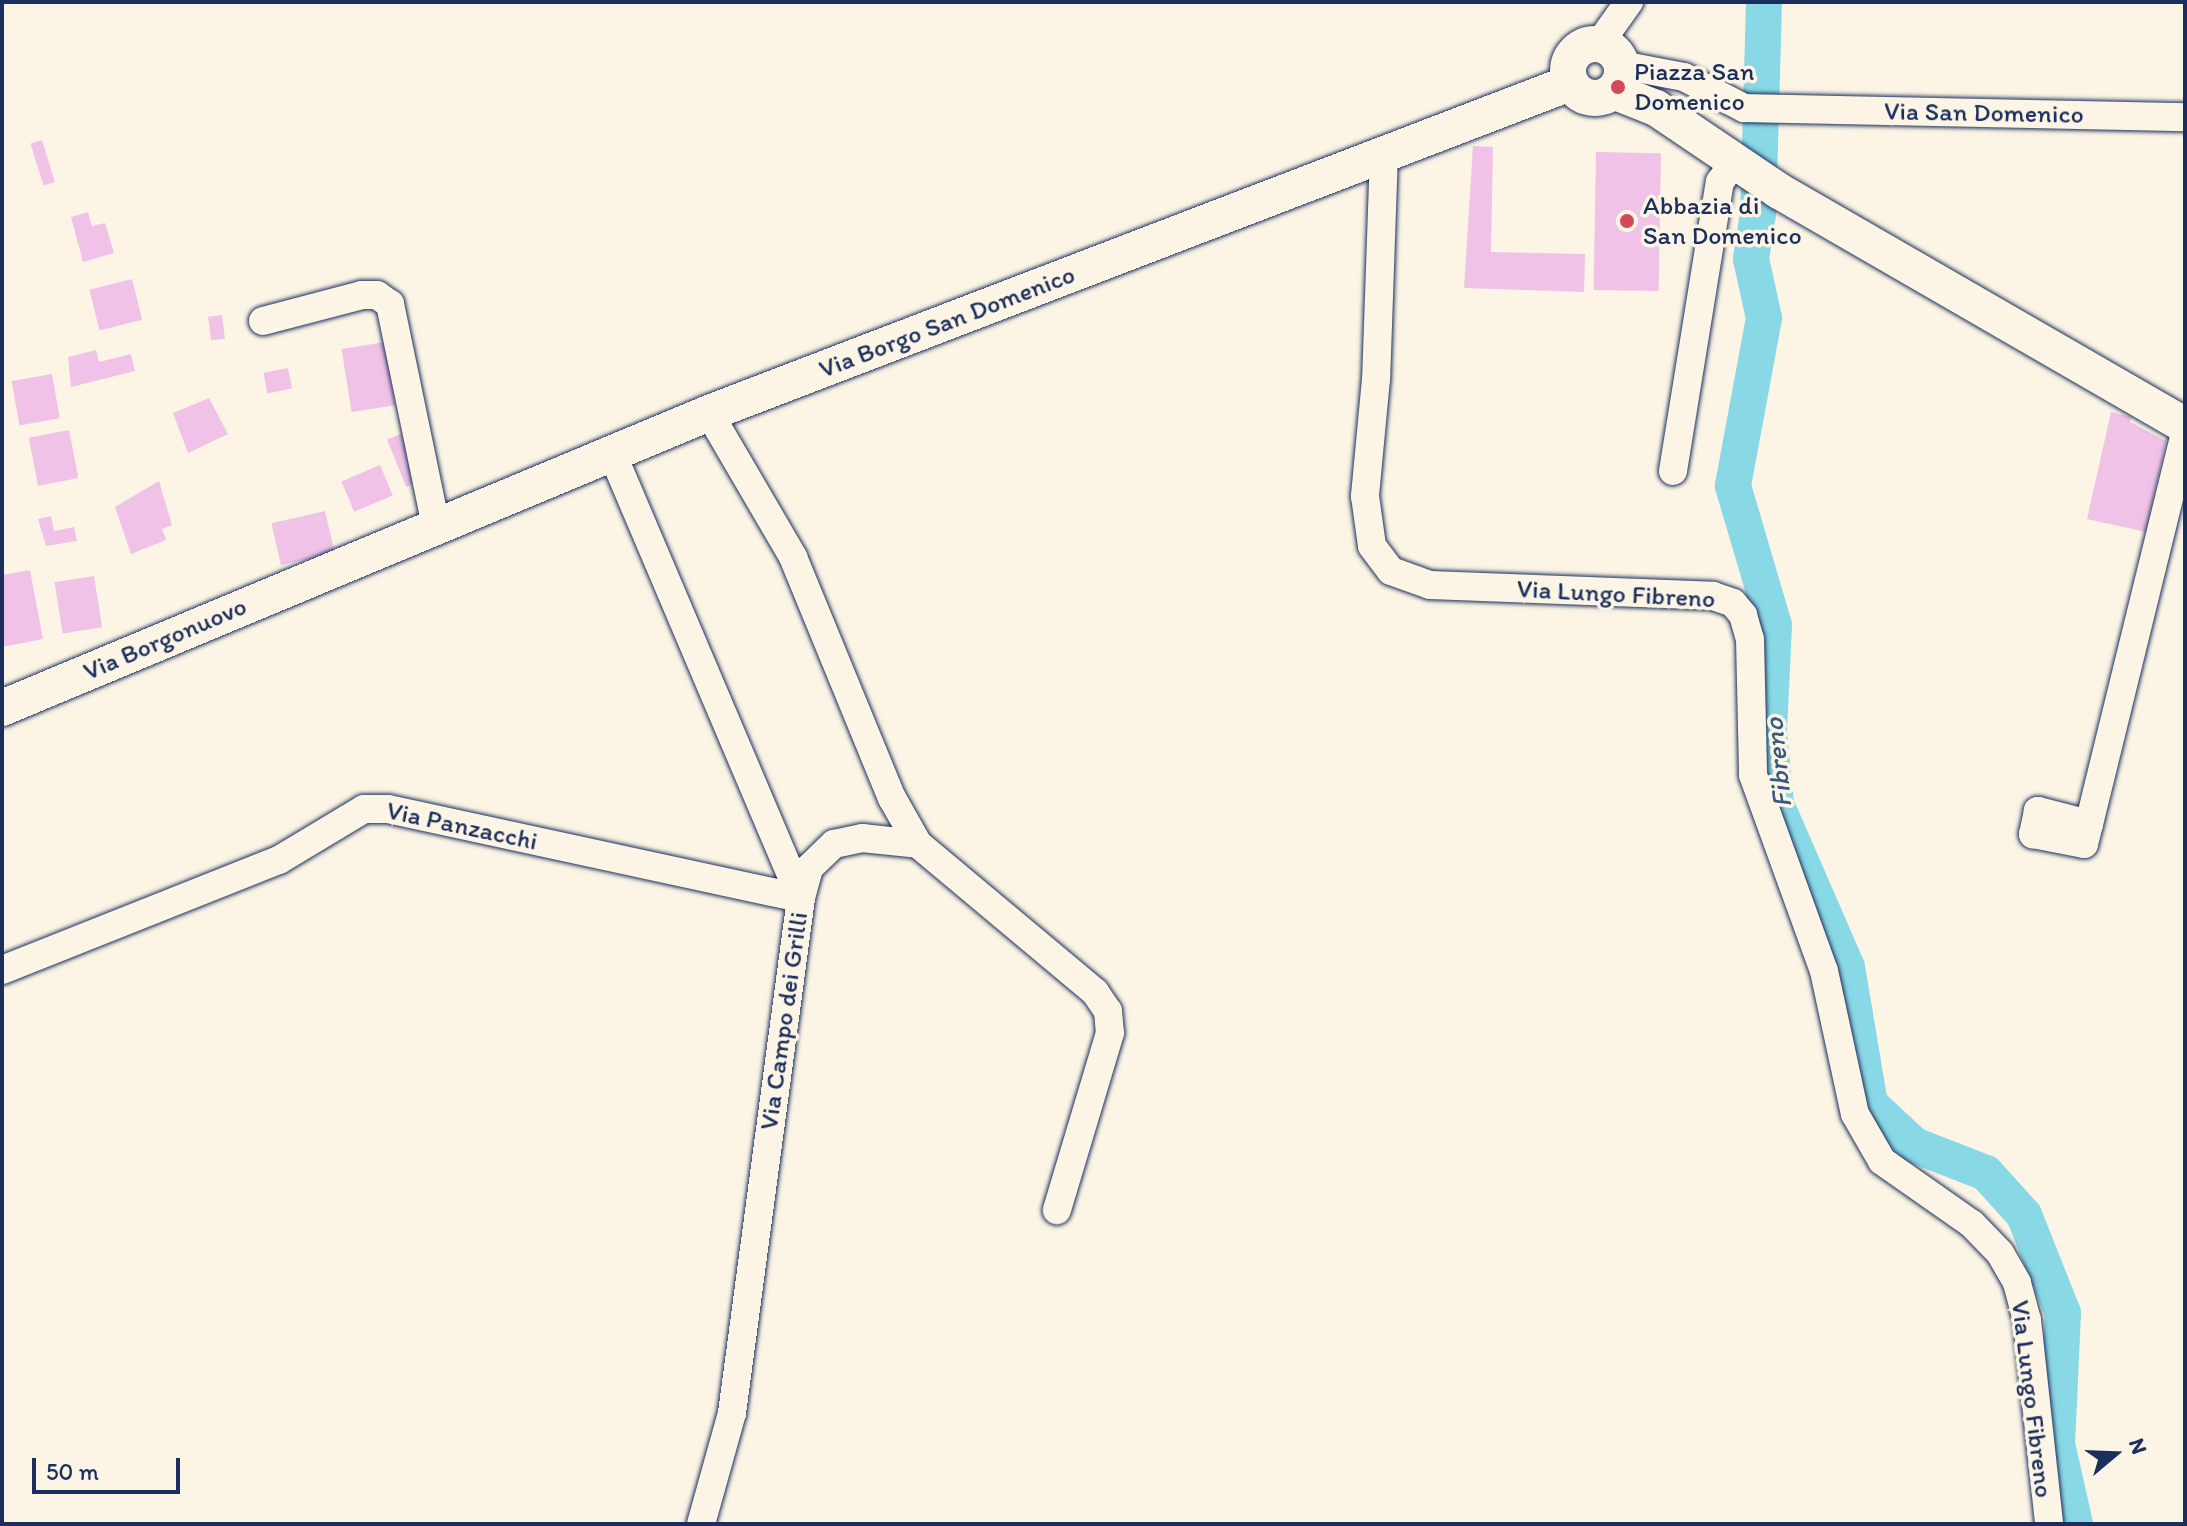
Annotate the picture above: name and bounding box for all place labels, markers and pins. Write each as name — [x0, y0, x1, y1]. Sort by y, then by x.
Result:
place label: Piazza San Domenico — [1634, 56, 1754, 118]
marker: Piazza San Domenico — [1609, 78, 1627, 96]
place label: Abbazia di San Domenico — [1643, 190, 1802, 252]
marker: Abbazia di San Domenico — [1618, 212, 1636, 230]

